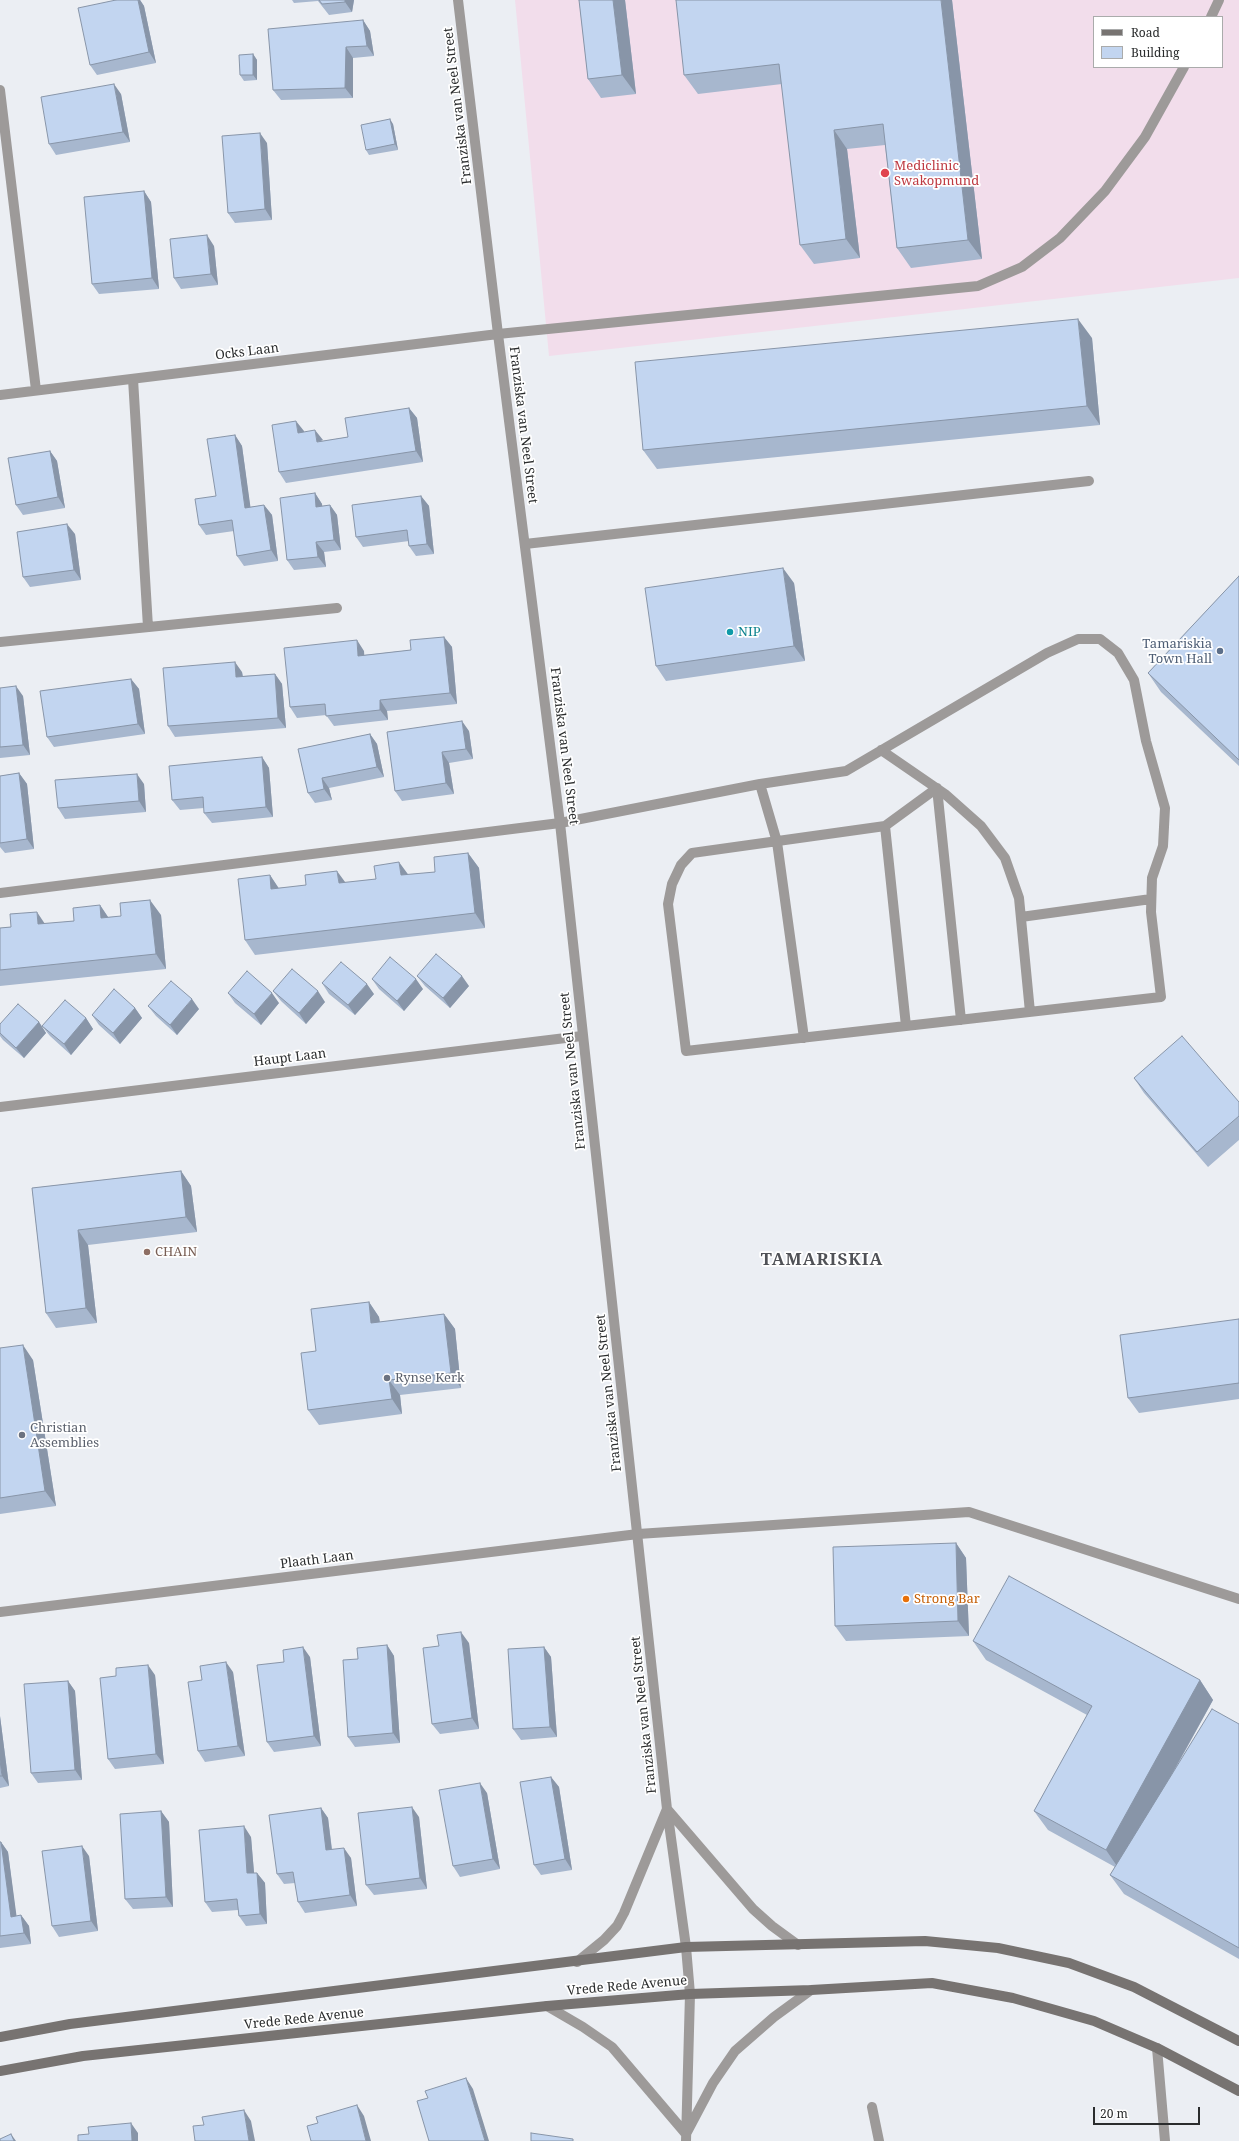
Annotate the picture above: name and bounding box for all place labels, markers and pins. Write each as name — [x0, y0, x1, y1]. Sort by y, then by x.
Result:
place label: Mediclinic Swakopmund — [894, 158, 979, 189]
marker: Mediclinic Swakopmund — [879, 167, 891, 179]
place label: NIP — [738, 624, 761, 640]
marker: NIP — [725, 627, 735, 637]
place label: Tamariskia Town Hall — [1142, 636, 1212, 667]
marker: Tamariskia Town Hall — [1215, 646, 1225, 656]
place label: CHAIN — [155, 1244, 197, 1260]
marker: CHAIN — [142, 1247, 152, 1257]
place label: Rynse Kerk — [395, 1370, 465, 1386]
marker: Rynse Kerk — [382, 1373, 392, 1383]
place label: Christian Assemblies — [30, 1420, 99, 1451]
marker: Christian Assemblies — [17, 1430, 27, 1440]
place label: Strong Bar — [914, 1591, 980, 1607]
marker: Strong Bar — [901, 1594, 911, 1604]

